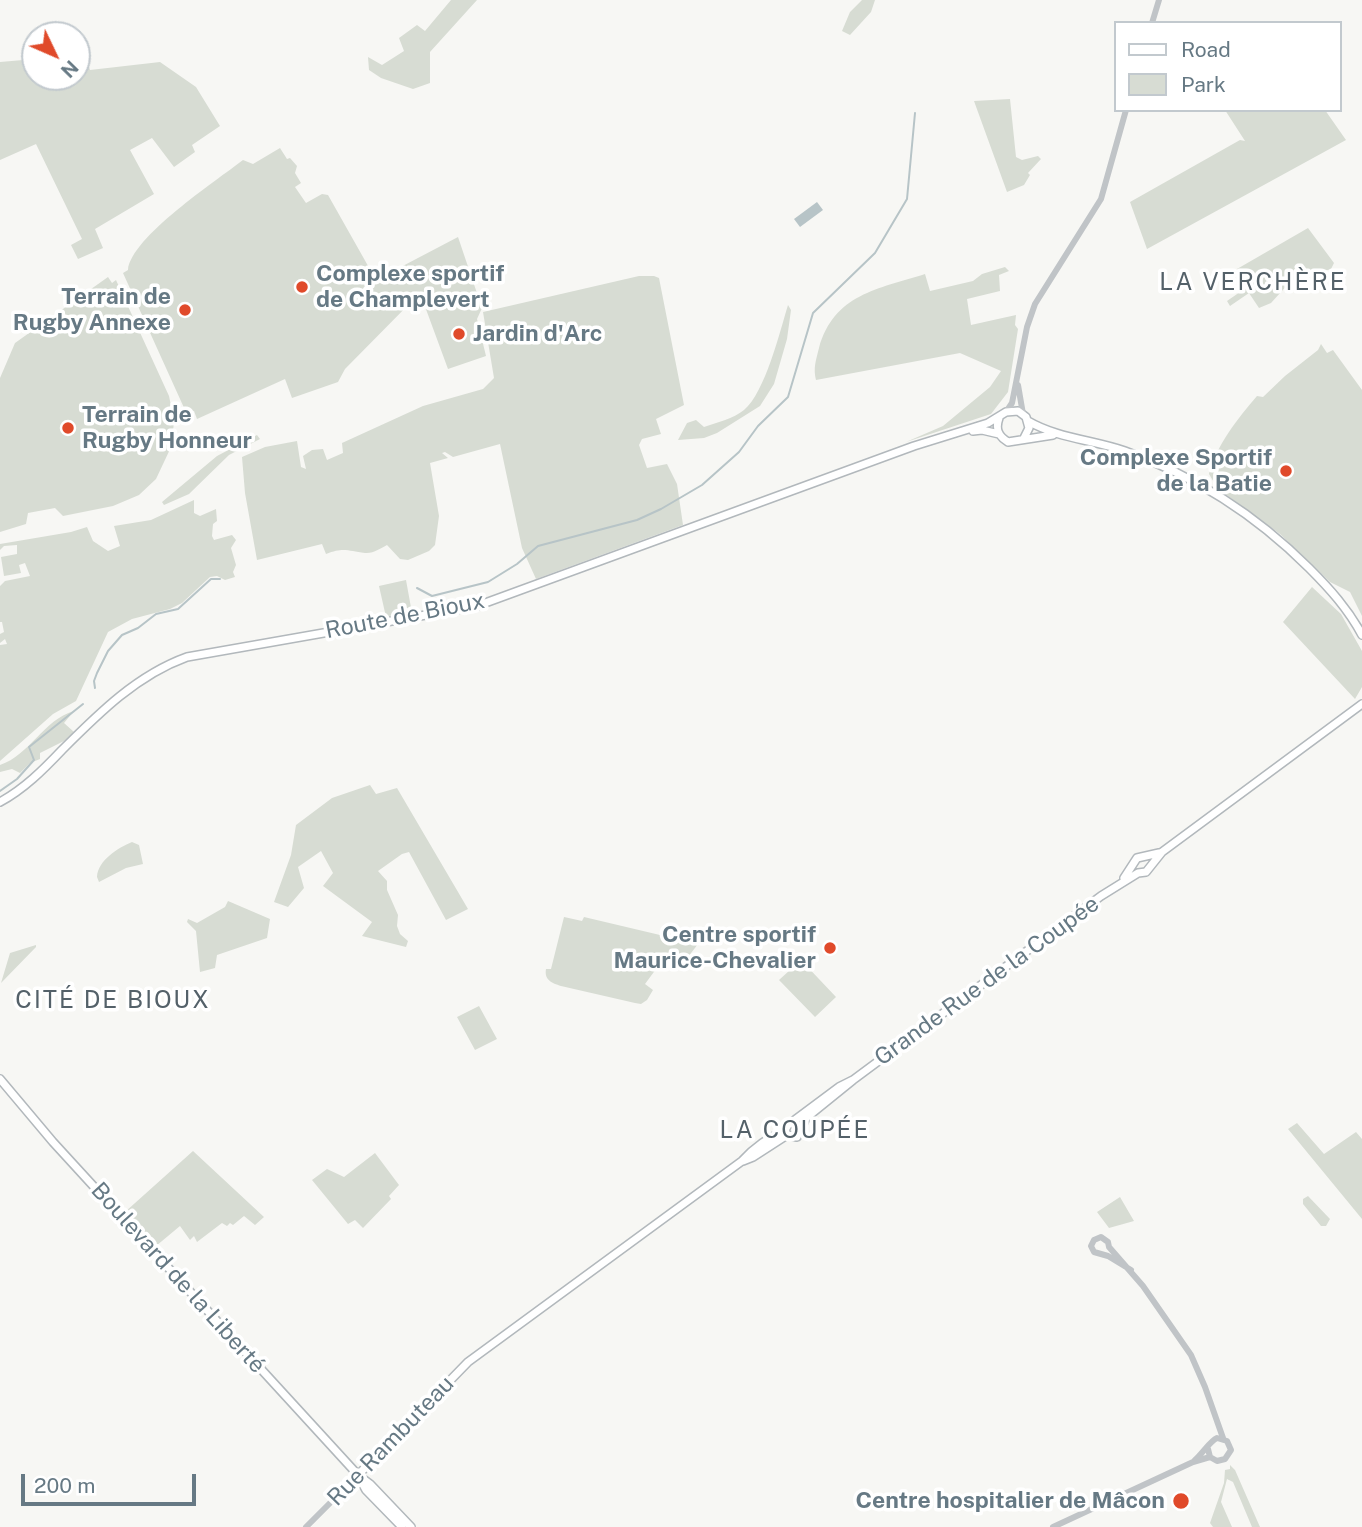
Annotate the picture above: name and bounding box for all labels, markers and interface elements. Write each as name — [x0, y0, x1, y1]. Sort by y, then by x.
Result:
north arrow — [21, 21, 91, 91]
legend — [1114, 21, 1341, 112]
text: Road — [1181, 37, 1231, 62]
text: N — [57, 56, 83, 82]
text: Park — [1181, 72, 1226, 97]
place label: Complexe sportif de Champlevert — [316, 260, 504, 314]
district label: LA VERCHÈRE — [1161, 269, 1345, 297]
marker: Complexe sportif de Champlevert — [294, 279, 310, 295]
place label: Terrain de Rugby Annexe — [13, 283, 171, 337]
marker: Terrain de Rugby Annexe — [177, 302, 193, 318]
place label: Jardin d'Arc — [473, 320, 602, 348]
marker: Jardin d'Arc — [451, 326, 467, 342]
place label: Terrain de Rugby Honneur — [82, 401, 252, 455]
marker: Terrain de Rugby Honneur — [60, 420, 76, 436]
place label: Complexe Sportif de la Batie — [1080, 444, 1272, 498]
marker: Complexe Sportif de la Batie — [1278, 463, 1294, 479]
street label: Route de Bioux — [323, 587, 487, 645]
street label: Grande Rue de la Coupée — [869, 890, 1105, 1072]
place label: Centre sportif Maurice-Chevalier — [614, 921, 816, 975]
marker: Centre sportif Maurice-Chevalier — [822, 940, 838, 956]
district label: CITÉ DE BIOUX — [17, 987, 209, 1015]
district label: LA COUPÉE — [721, 1117, 869, 1145]
street label: Boulevard de la Liberté — [85, 1177, 271, 1379]
street label: Rue Rambuteau — [322, 1370, 460, 1512]
scale bar — [24, 1460, 200, 1504]
text: 200 m — [34, 1473, 95, 1498]
place label: Centre hospitalier de Mâcon — [855, 1487, 1165, 1515]
marker: Centre hospitalier de Mâcon — [1171, 1491, 1191, 1511]

